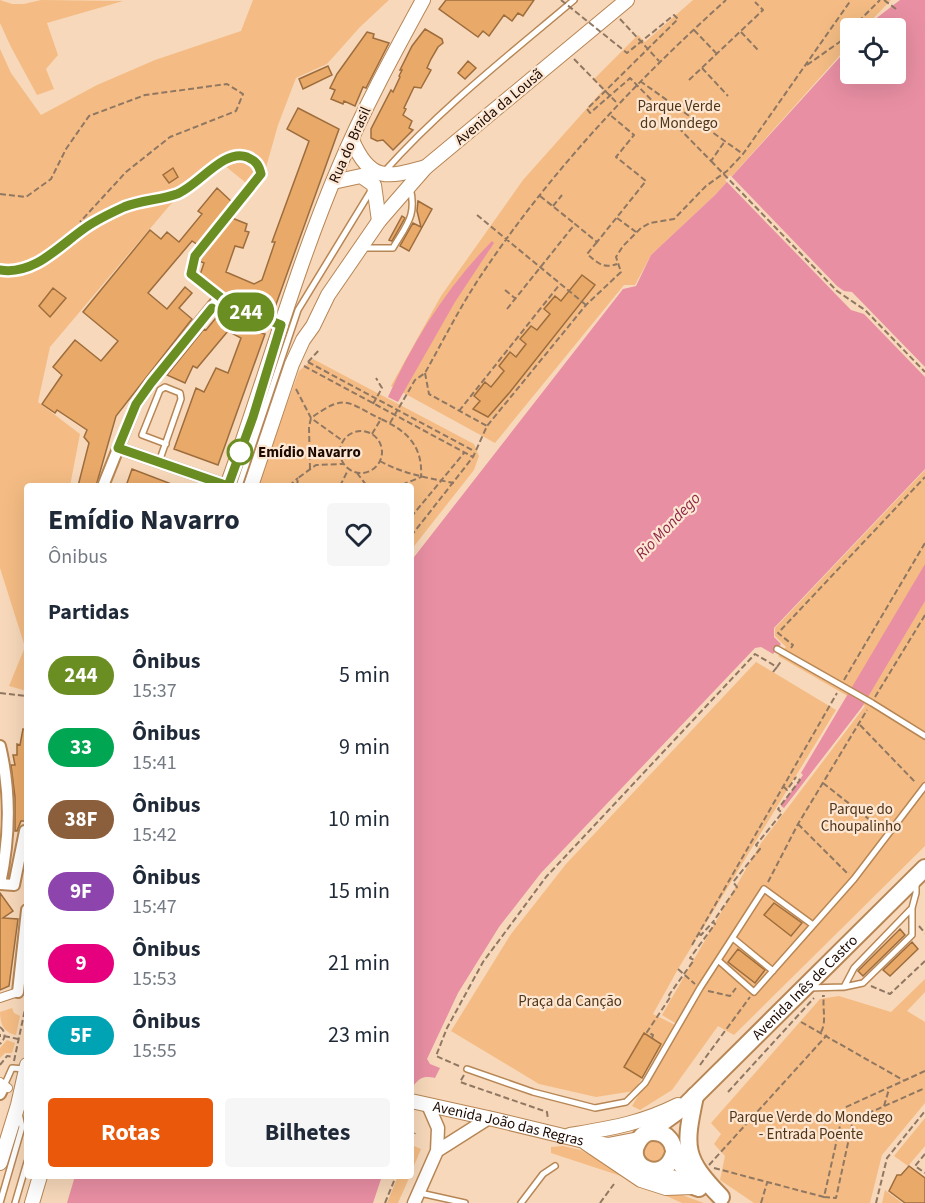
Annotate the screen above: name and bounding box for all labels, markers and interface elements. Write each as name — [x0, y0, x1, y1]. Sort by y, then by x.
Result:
map controls — [840, 18, 906, 84]
button: locate — [840, 18, 906, 84]
street label: Avenida da Lousã — [450, 64, 548, 150]
park label: Parque Verde do Mondego — [637, 96, 721, 134]
street label: Rua do Brasil — [324, 103, 376, 187]
line badge: 244 — [212, 292, 280, 332]
text: 244 — [229, 297, 263, 327]
marker: Emídio Navarro — [227, 439, 253, 465]
place label: Emídio Navarro — [258, 442, 361, 463]
water label: Rio Mondego — [631, 488, 705, 564]
text: Emídio Navarro — [48, 500, 240, 540]
button: heart — [327, 503, 390, 566]
text: Ônibus — [48, 543, 107, 571]
text: Partidas — [48, 596, 129, 628]
text: Ônibus — [132, 645, 201, 677]
text: 5 min — [339, 659, 390, 691]
text: 244 — [64, 660, 98, 690]
text: 15:37 — [132, 677, 177, 705]
text: Ônibus — [132, 717, 201, 749]
text: 9 min — [339, 731, 390, 763]
text: 33 — [70, 732, 92, 762]
text: 15:41 — [132, 749, 177, 777]
text: Ônibus — [132, 789, 201, 821]
park label: Parque do Choupalinho — [821, 799, 901, 837]
text: 10 min — [328, 803, 390, 835]
text: 38F — [64, 804, 98, 834]
text: 15:42 — [132, 821, 177, 849]
text: Ônibus — [132, 861, 201, 893]
text: 15 min — [328, 875, 390, 907]
text: 9F — [70, 876, 92, 906]
text: 15:47 — [132, 893, 177, 921]
street label: Avenida Inês de Castro — [747, 930, 862, 1045]
text: Ônibus — [132, 933, 201, 965]
text: 21 min — [328, 947, 390, 979]
text: 9 — [75, 948, 87, 978]
text: 15:53 — [132, 965, 177, 993]
park label: Praça da Canção — [518, 991, 622, 1012]
text: Ônibus — [132, 1005, 201, 1037]
text: 23 min — [328, 1019, 390, 1051]
text: 5F — [70, 1020, 92, 1050]
text: 15:55 — [132, 1037, 177, 1065]
street label: Avenida João das Regras — [431, 1096, 586, 1151]
button: Rotas — [48, 1098, 213, 1167]
button: Bilhetes — [225, 1098, 390, 1167]
park label: Parque Verde do Mondego - Entrada Poente — [729, 1107, 893, 1145]

